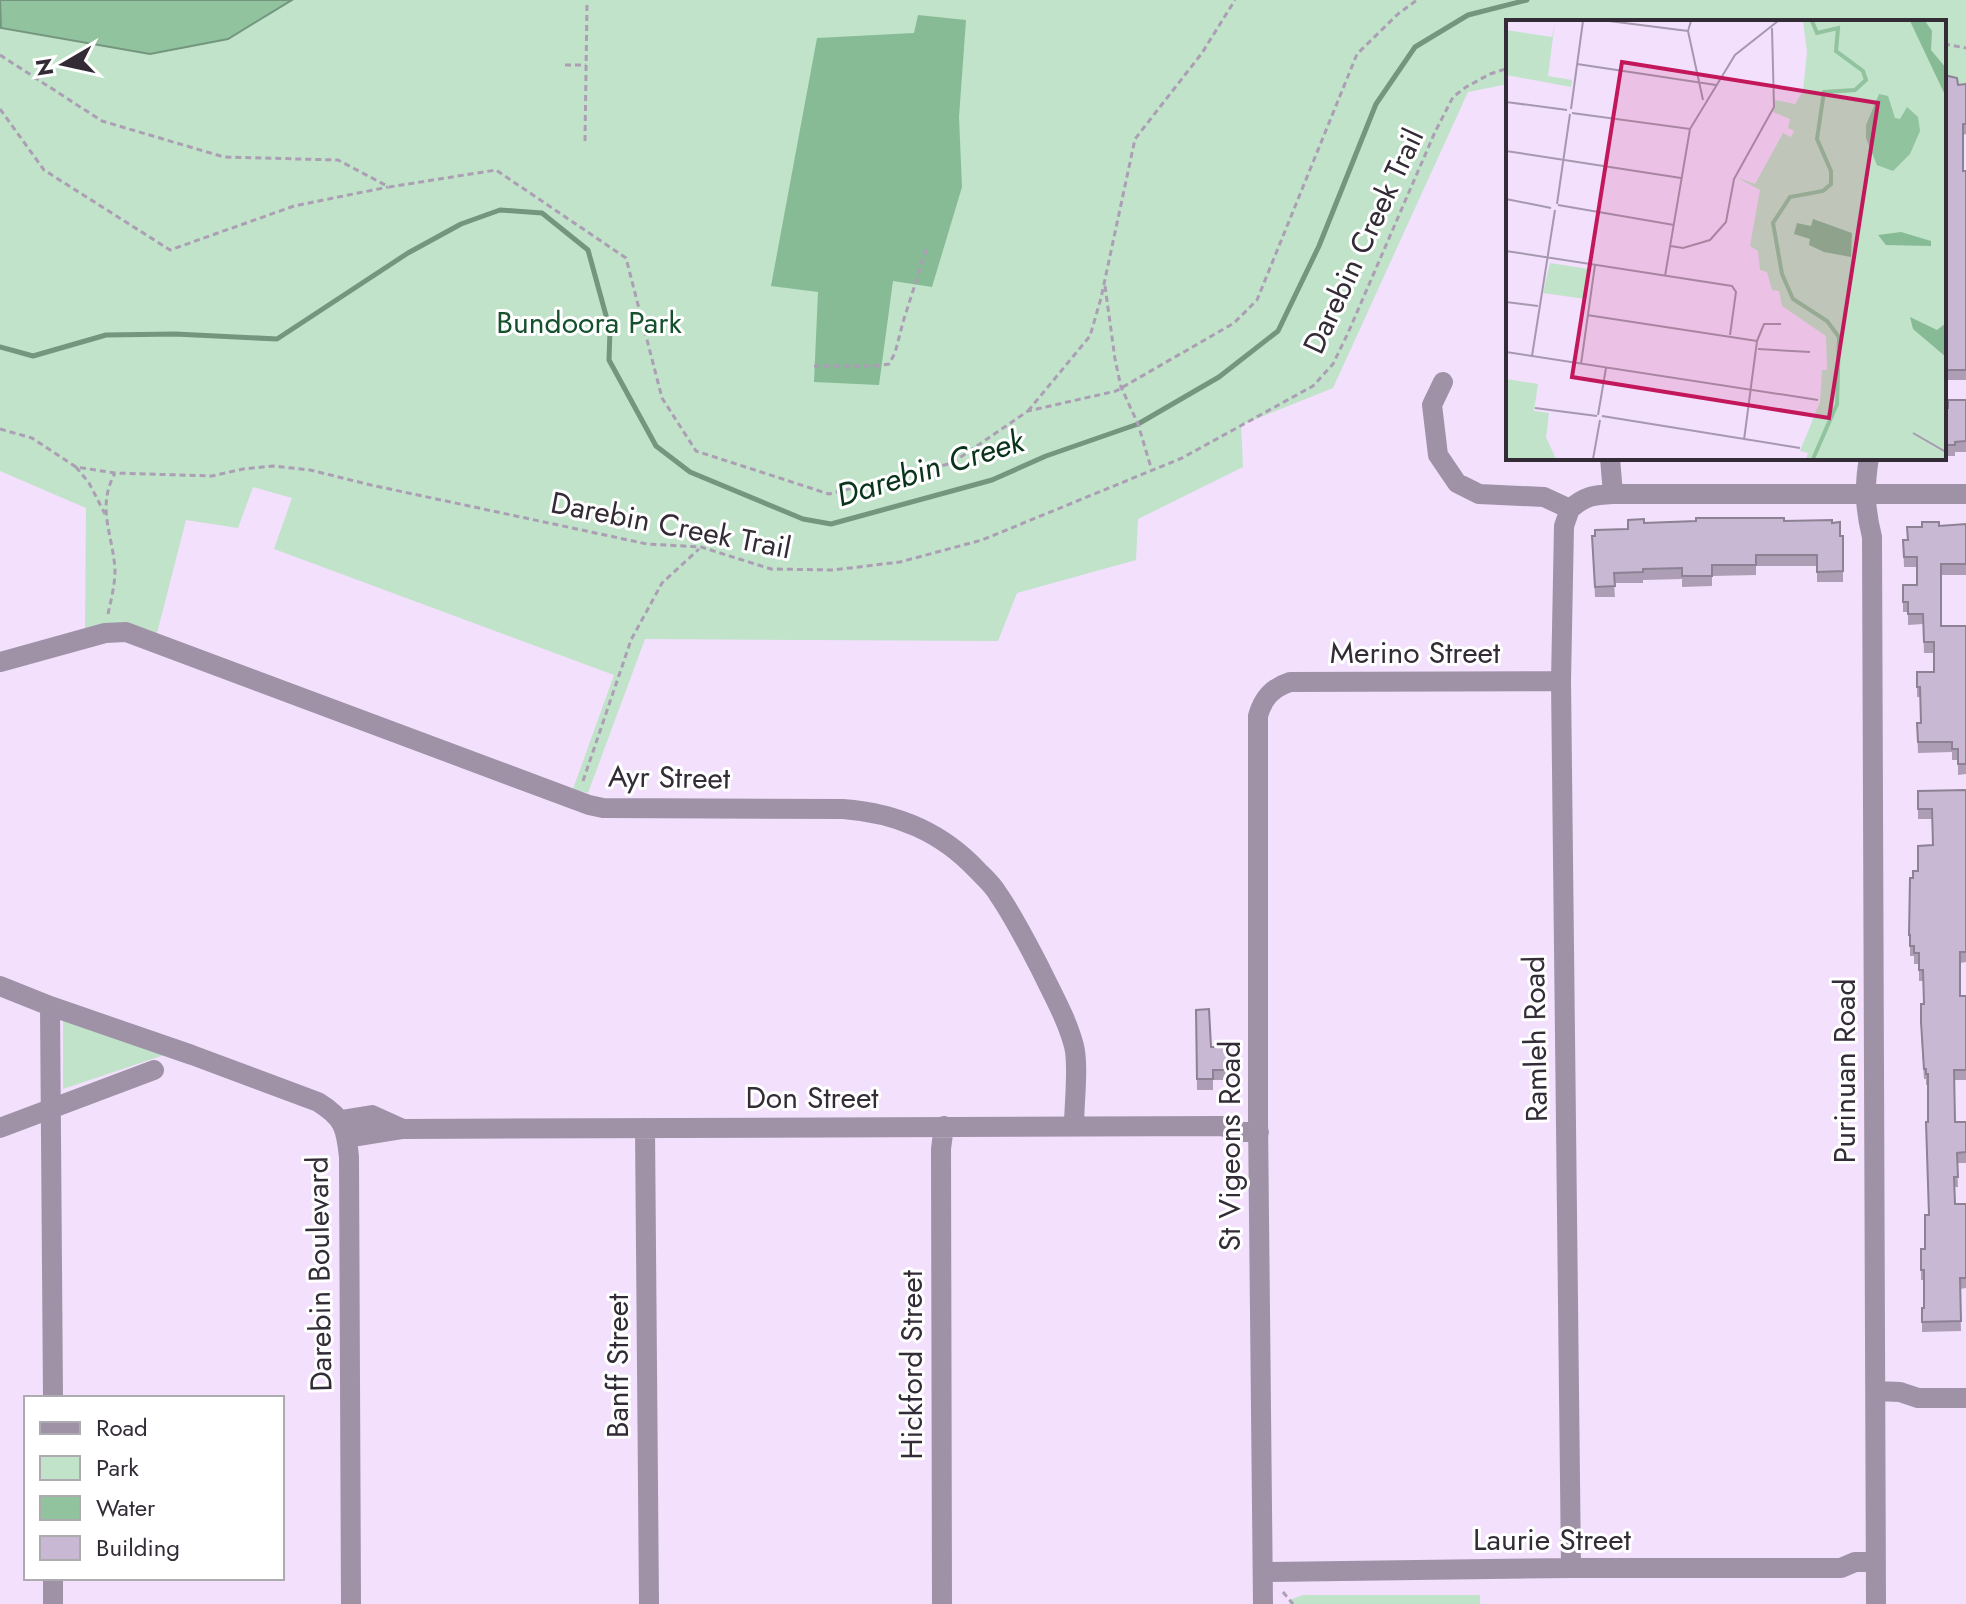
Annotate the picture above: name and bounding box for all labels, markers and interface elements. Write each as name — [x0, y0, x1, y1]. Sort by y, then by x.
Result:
inset map — [1506, 20, 1946, 460]
north arrow — [24, 24, 104, 104]
text: N — [27, 56, 61, 78]
street label: Darebin Creek Trail — [1292, 121, 1434, 361]
park label: Bundoora Park — [496, 301, 682, 344]
water label: Darebin Creek — [831, 417, 1031, 518]
street label: Darebin Creek Trail — [547, 481, 795, 569]
street label: Merino Street — [1330, 631, 1501, 674]
street label: Ayr Street — [607, 754, 731, 800]
street label: Ramleh Road — [1512, 955, 1558, 1123]
street label: Purinuan Road — [1823, 978, 1866, 1164]
street label: St Vigeons Road — [1208, 1041, 1251, 1251]
street label: Don Street — [745, 1076, 879, 1119]
street label: Darebin Boulevard — [295, 1156, 343, 1392]
street label: Hickford Street — [890, 1269, 933, 1460]
street label: Banff Street — [596, 1293, 639, 1438]
legend — [24, 1396, 284, 1580]
text: Road — [96, 1410, 148, 1445]
text: Park — [96, 1450, 139, 1485]
text: Water — [96, 1490, 156, 1525]
street label: Laurie Street — [1473, 1518, 1632, 1561]
text: Building — [96, 1530, 180, 1565]

